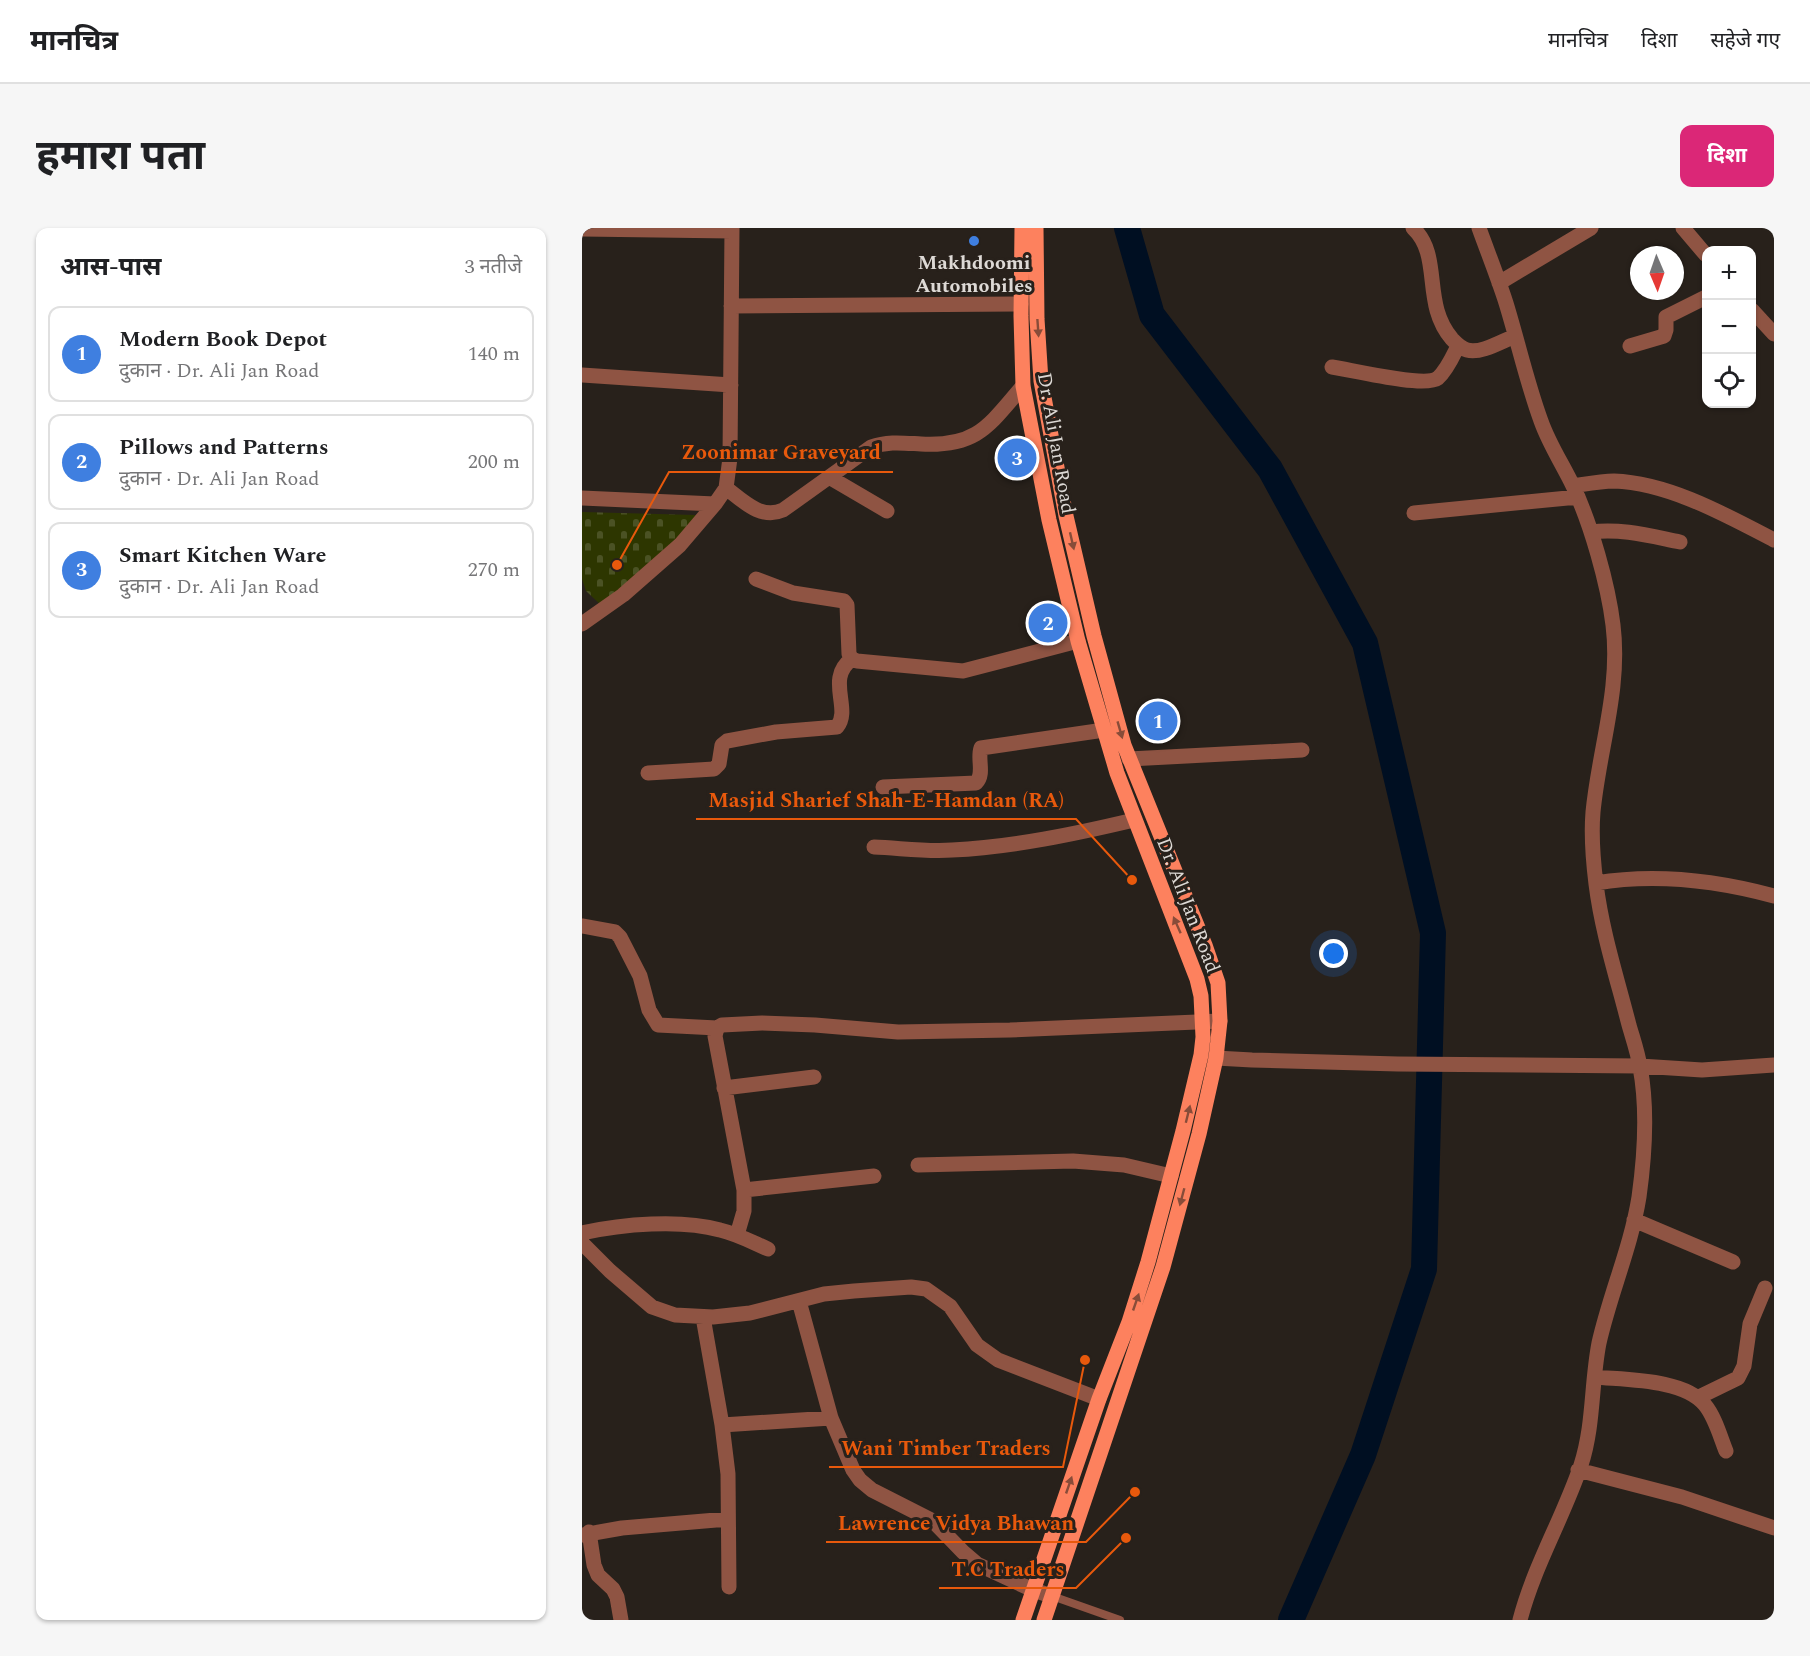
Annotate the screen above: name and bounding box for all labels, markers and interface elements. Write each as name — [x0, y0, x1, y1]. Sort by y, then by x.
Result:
text: मानचित्र — [30, 20, 118, 63]
text: मानचित्र — [1548, 25, 1608, 57]
text: दिशा — [1641, 25, 1677, 57]
text: सहेजे गए — [1710, 25, 1780, 57]
text: हमारा पता — [36, 125, 205, 188]
button: दिशा — [1680, 125, 1774, 187]
marker: Makhdoomi Automobiles — [967, 234, 981, 248]
north arrow — [1630, 246, 1684, 300]
map controls — [1702, 246, 1756, 408]
button: + — [1702, 246, 1756, 300]
text: आस-पास — [60, 247, 161, 287]
place label: Makhdoomi Automobiles — [915, 248, 1033, 301]
text: 3 नतीजे — [464, 252, 522, 282]
button: − — [1702, 300, 1756, 354]
one-way arrow — [1033, 319, 1043, 338]
text: Modern Book Depot — [119, 323, 327, 356]
text: 1 — [76, 339, 87, 369]
text: 140 m — [468, 339, 520, 369]
button: locate — [1702, 354, 1756, 408]
text: दुकान · Dr. Ali Jan Road — [119, 356, 319, 386]
street label: Dr. Ali Jan Road — [1029, 370, 1083, 516]
text: Pillows and Patterns — [119, 431, 329, 464]
callout: Zoonimar Graveyard — [669, 433, 893, 472]
pin: 3 — [998, 436, 1036, 480]
text: Zoonimar Graveyard — [681, 437, 881, 469]
text: 2 — [76, 447, 87, 477]
text: 200 m — [468, 447, 520, 477]
text: दुकान · Dr. Ali Jan Road — [119, 464, 319, 494]
one-way arrow — [1067, 532, 1077, 551]
text: Smart Kitchen Ware — [119, 539, 326, 572]
text: 3 — [76, 555, 87, 585]
text: 270 m — [468, 555, 520, 585]
text: दुकान · Dr. Ali Jan Road — [119, 572, 319, 602]
pin: 2 — [1028, 600, 1068, 646]
pin: 1 — [1138, 698, 1178, 744]
one-way arrow — [1116, 721, 1125, 739]
callout: Masjid Sharief Shah-E-Hamdan (RA) — [696, 780, 1076, 819]
text: Masjid Sharief Shah-E-Hamdan (RA) — [708, 785, 1064, 817]
street label: Dr. Ali Jan Road — [1148, 833, 1228, 978]
one-way arrow — [1171, 916, 1181, 934]
your location — [1319, 939, 1348, 968]
one-way arrow — [1183, 1105, 1193, 1123]
one-way arrow — [1177, 1188, 1186, 1206]
one-way arrow — [1132, 1293, 1141, 1311]
callout: Wani Timber Traders — [829, 1428, 1063, 1467]
text: Wani Timber Traders — [841, 1433, 1051, 1465]
one-way arrow — [1065, 1476, 1075, 1494]
callout: Lawrence Vidya Bhawan — [826, 1503, 1086, 1542]
text: Lawrence Vidya Bhawan — [838, 1508, 1074, 1540]
callout: T.C Traders — [939, 1549, 1076, 1588]
text: T.C Traders — [951, 1554, 1065, 1586]

